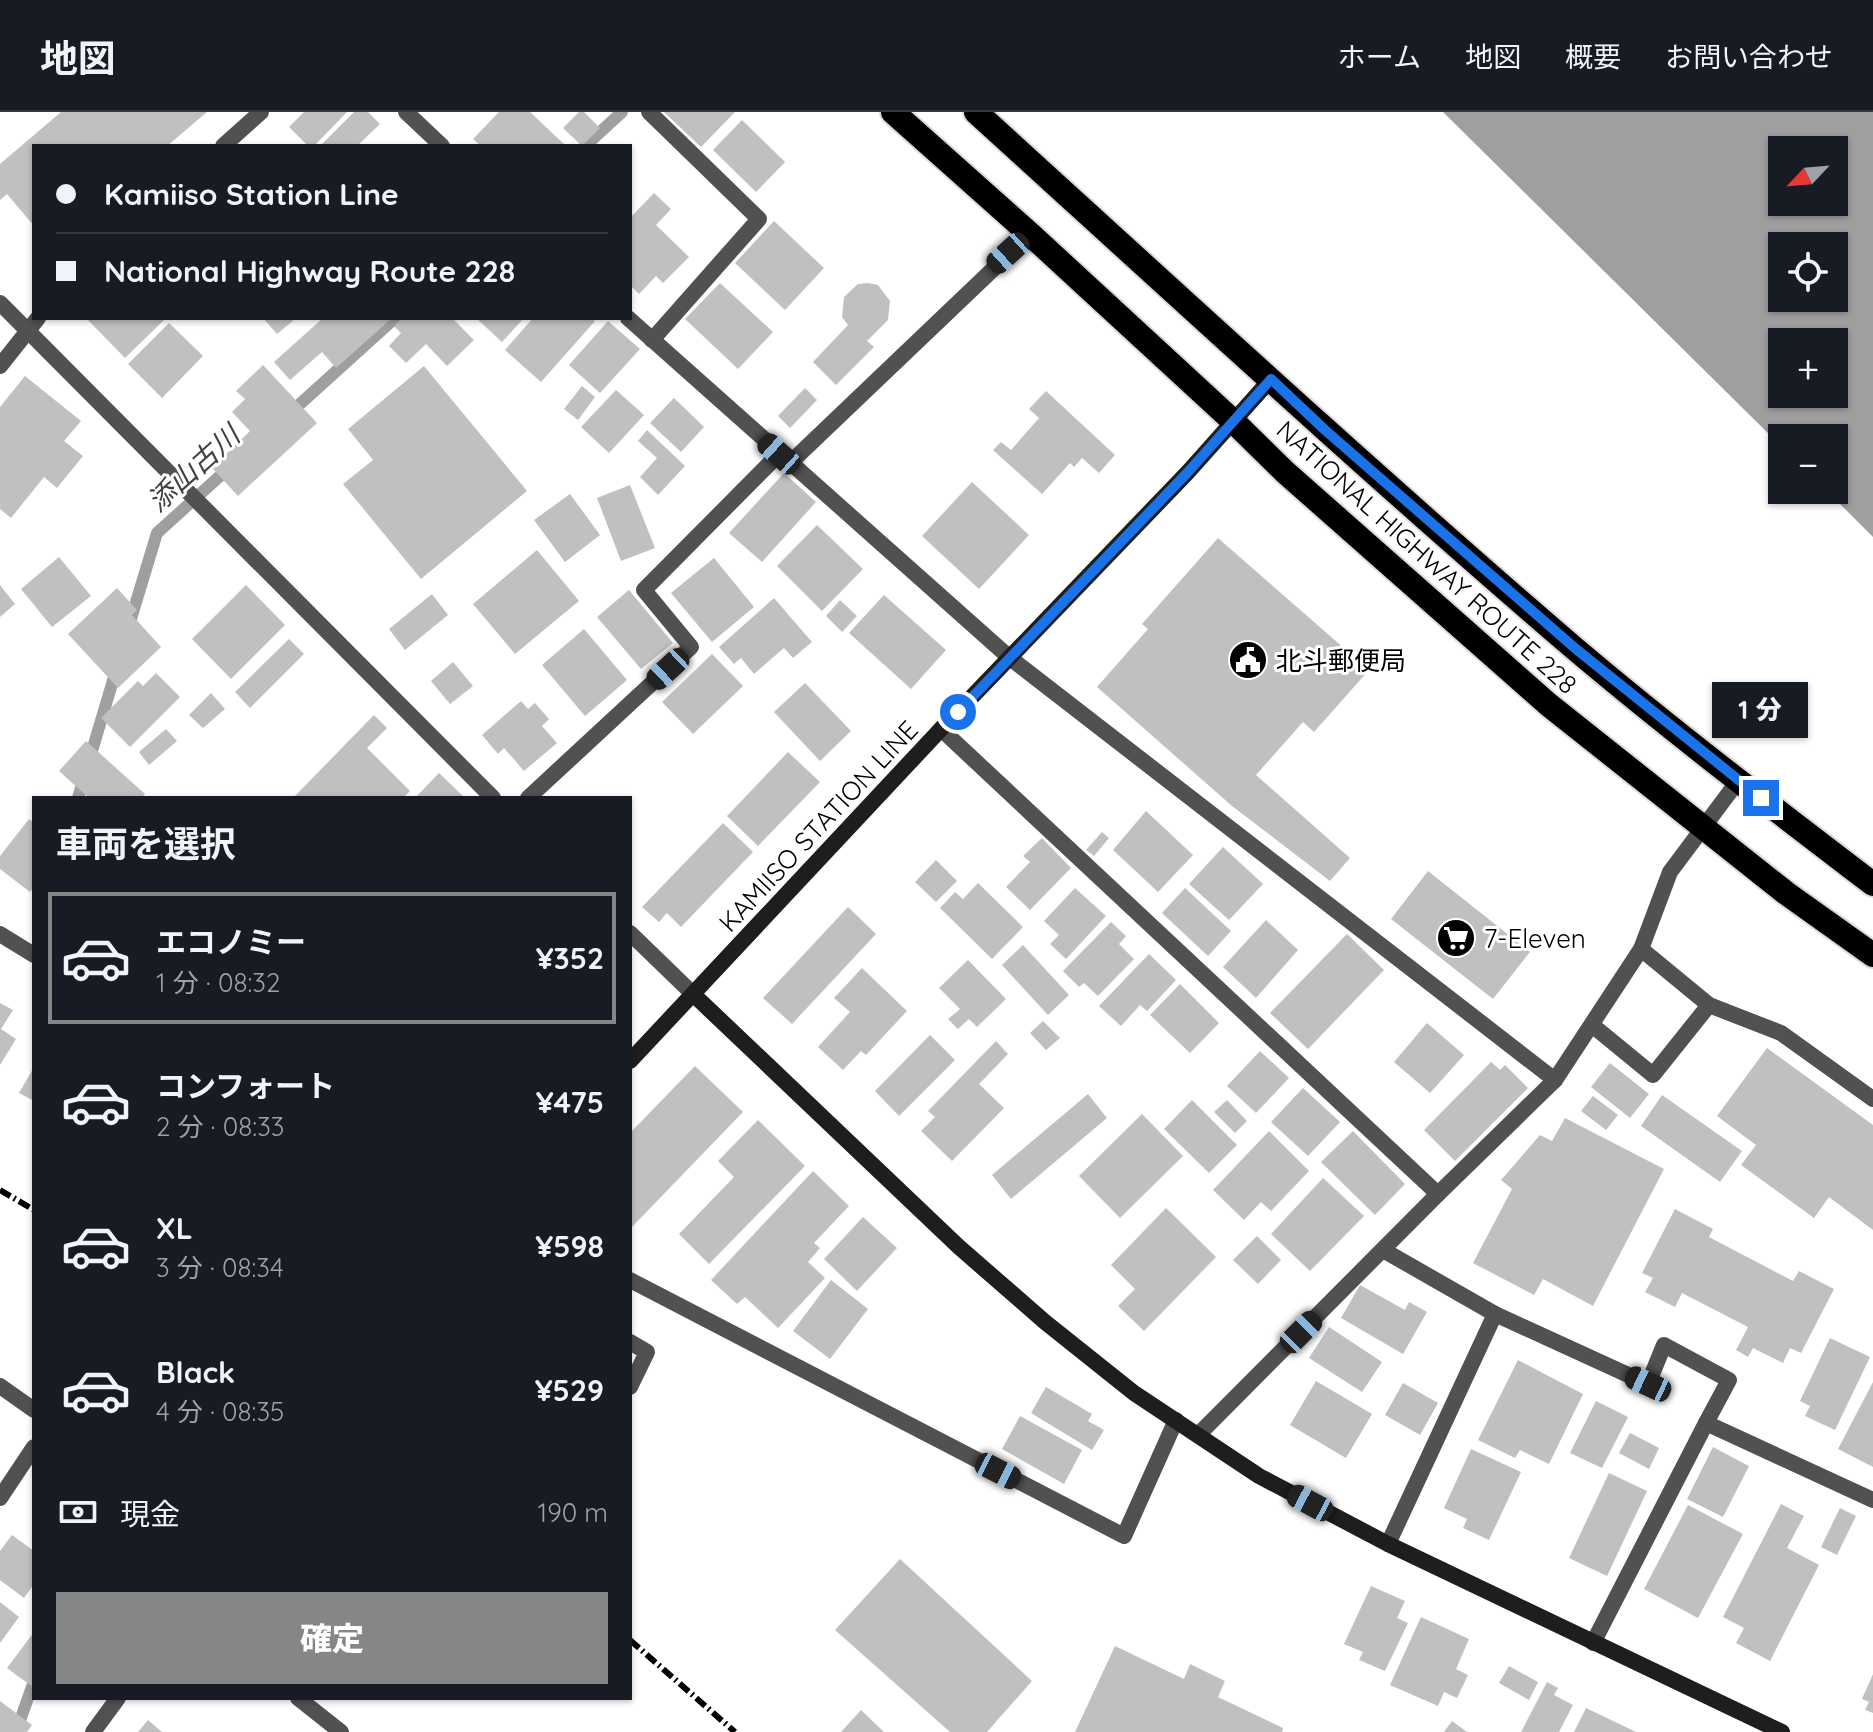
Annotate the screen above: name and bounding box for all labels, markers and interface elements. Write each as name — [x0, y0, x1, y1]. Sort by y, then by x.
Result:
text: 地図 — [40, 34, 116, 82]
text: ホーム — [1338, 39, 1421, 74]
text: 地図 — [1465, 39, 1521, 74]
text: 概要 — [1565, 39, 1621, 74]
text: お問い合わせ — [1665, 39, 1833, 74]
north arrow — [1768, 136, 1848, 216]
map controls — [1768, 136, 1848, 504]
text: Kamiiso Station Line — [104, 175, 399, 213]
car — [982, 228, 1034, 278]
button: locate — [1768, 232, 1848, 312]
text: National Highway Route 228 — [104, 252, 515, 290]
button: + — [1768, 328, 1848, 408]
street label: NATIONAL HIGHWAY ROUTE 228 — [1270, 413, 1584, 701]
water label: 添山古川 — [140, 416, 249, 518]
button: − — [1768, 424, 1848, 504]
car — [753, 429, 805, 479]
public building icon: 北斗郵便局 — [1227, 639, 1269, 681]
car — [642, 644, 694, 694]
place label: 北斗郵便局 — [1276, 644, 1406, 677]
callout: 1 分 — [1713, 682, 1809, 738]
text: 1 分 — [1738, 693, 1782, 726]
route start — [940, 694, 976, 730]
street label: KAMIISO STATION LINE — [711, 713, 925, 939]
route end — [1743, 780, 1779, 816]
text: 車両を選択 — [56, 821, 236, 866]
supermarket icon: 7-Eleven — [1435, 917, 1477, 959]
icon: car — [60, 922, 132, 994]
place label: 7-Eleven — [1484, 922, 1586, 955]
text: エコノミー — [156, 923, 306, 961]
text: ¥352 — [536, 939, 604, 977]
text: 1 分 · 08:32 — [156, 966, 280, 999]
icon: car — [60, 1066, 132, 1138]
text: コンフォート — [156, 1067, 335, 1105]
text: ¥475 — [536, 1083, 604, 1121]
text: 2 分 · 08:33 — [156, 1110, 284, 1143]
text: XL — [156, 1209, 193, 1247]
icon: car — [60, 1210, 132, 1282]
text: ¥598 — [535, 1227, 604, 1265]
text: 3 分 · 08:34 — [156, 1251, 284, 1284]
car — [1276, 1307, 1326, 1357]
text: Black — [156, 1353, 235, 1391]
icon: car — [60, 1354, 132, 1426]
car — [1621, 1363, 1675, 1405]
text: ¥529 — [535, 1371, 604, 1409]
text: 4 分 · 08:35 — [156, 1395, 284, 1428]
car — [971, 1449, 1025, 1493]
car — [1283, 1481, 1337, 1525]
icon: cash — [56, 1490, 100, 1534]
text: 現金 — [120, 1495, 180, 1533]
text: 190 m — [538, 1496, 608, 1529]
button: 確定 — [56, 1592, 608, 1684]

